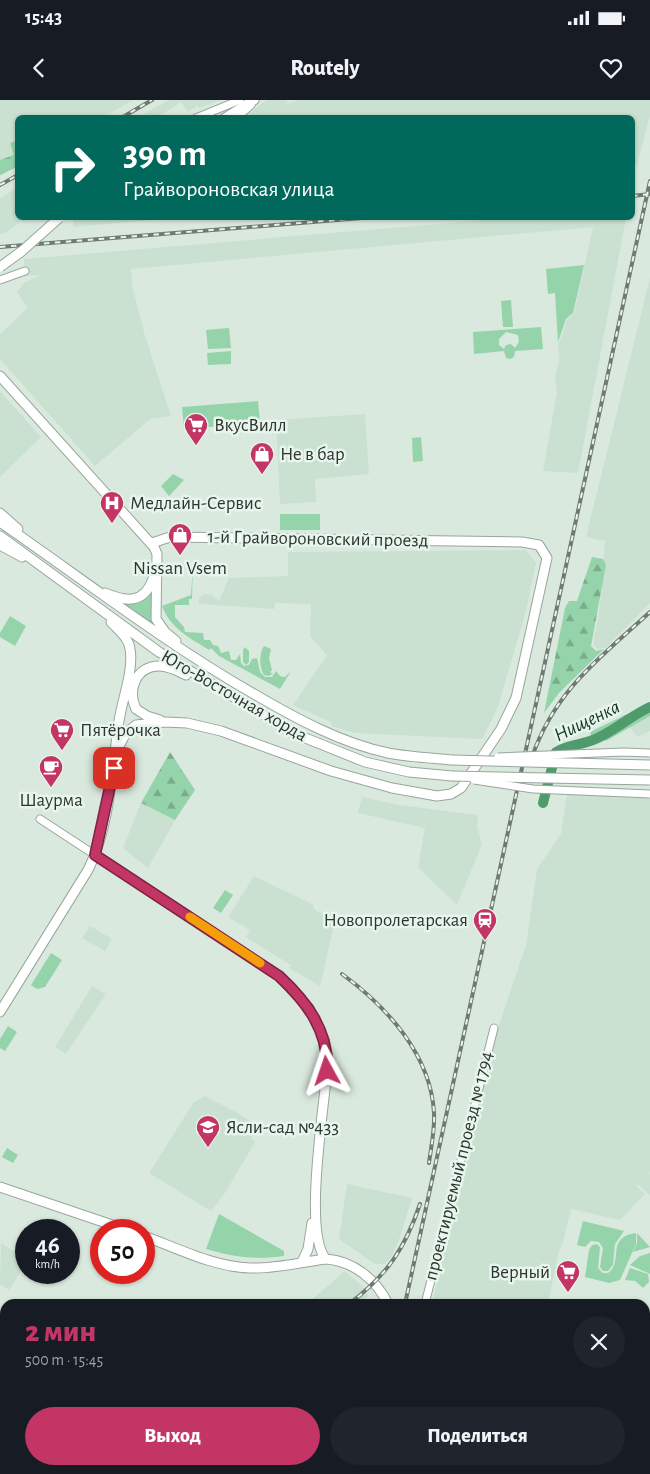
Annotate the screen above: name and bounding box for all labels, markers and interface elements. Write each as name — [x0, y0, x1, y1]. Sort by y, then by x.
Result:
text: 15:43 — [25, 8, 62, 27]
icon: back — [25, 54, 53, 82]
icon: heart — [597, 54, 625, 82]
text: Routely — [290, 57, 360, 79]
icon: right — [40, 135, 105, 200]
text: 390 m — [123, 137, 207, 172]
text: Грайвороновская улица — [123, 178, 335, 200]
supermarket icon: ВкусВилл — [183, 412, 209, 446]
place label: ВкусВилл — [214, 416, 287, 435]
shop icon: Не в бар — [249, 441, 275, 475]
place label: Не в бар — [280, 445, 345, 464]
hospital icon: Медлайн-Сервис — [99, 490, 125, 524]
place label: Медлайн-Сервис — [130, 494, 262, 513]
shop icon: Nissan Vsem — [167, 522, 193, 556]
street label: 1-й Грайвороновский проезд — [207, 528, 429, 550]
place label: Nissan Vsem — [133, 559, 227, 578]
street label: Юго-Восточная хорда — [158, 647, 310, 746]
water label: Нищенка — [551, 697, 623, 745]
supermarket icon: Пятёрочка — [49, 717, 75, 751]
place label: Пятёрочка — [80, 721, 161, 740]
pin — [93, 747, 135, 789]
cafe icon: Шаурма — [38, 754, 64, 788]
icon: arrive — [100, 754, 128, 782]
place label: Шаурма — [19, 791, 83, 810]
station icon: Новопролетарская — [472, 907, 498, 941]
place label: Новопролетарская — [324, 911, 468, 930]
position arrow — [300, 1044, 352, 1096]
street label: проектируемый проезд № 1794 — [421, 1050, 497, 1282]
school or university icon: Ясли-сад №433 — [195, 1114, 221, 1148]
place label: Ясли-сад №433 — [226, 1118, 339, 1137]
speed limit sign: 50 — [90, 1219, 155, 1284]
text: 46 — [35, 1233, 60, 1258]
text: km/h — [35, 1258, 60, 1270]
supermarket icon: Верный — [555, 1259, 581, 1293]
place label: Верный — [490, 1263, 550, 1282]
button: close — [573, 1316, 625, 1368]
text: 2 мин — [25, 1317, 96, 1347]
text: 500 m · 15:45 — [25, 1352, 103, 1368]
button: Выход — [25, 1407, 320, 1465]
button: Поделиться — [330, 1407, 625, 1465]

